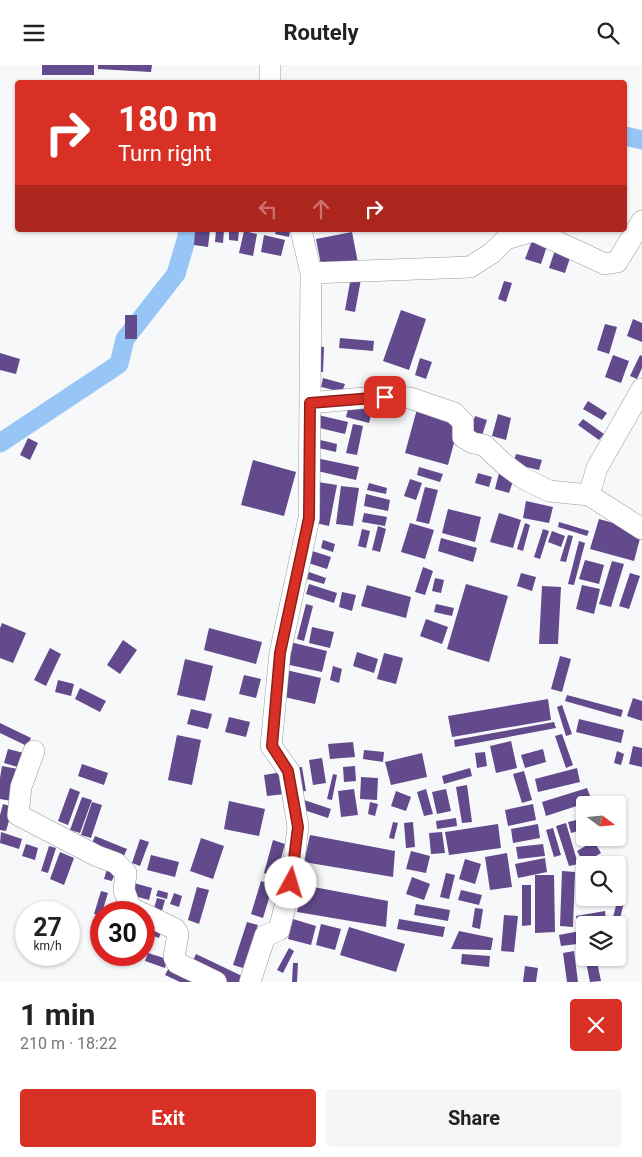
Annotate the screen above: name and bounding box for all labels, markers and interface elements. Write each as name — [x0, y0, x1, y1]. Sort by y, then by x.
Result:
icon: menu — [20, 19, 48, 47]
icon: search — [594, 19, 622, 47]
text: Routely — [283, 20, 359, 45]
text: 180 m — [118, 99, 217, 140]
icon: right — [35, 100, 100, 165]
text: Turn right — [118, 141, 212, 166]
icon: left — [254, 195, 282, 223]
icon: ahead — [307, 195, 335, 223]
icon: right — [360, 195, 388, 223]
pin — [364, 376, 406, 418]
icon: arrive — [371, 383, 399, 411]
north arrow — [576, 796, 626, 846]
map controls — [576, 796, 626, 966]
position arrow — [264, 856, 316, 908]
button: search — [576, 856, 626, 906]
speed limit sign: 30 — [90, 901, 155, 966]
text: 27 — [33, 913, 62, 942]
button: layers — [576, 916, 626, 966]
text: km/h — [33, 939, 62, 953]
text: 1 min — [20, 997, 95, 1032]
button: close — [570, 999, 622, 1051]
text: 210 m · 18:22 — [20, 1034, 117, 1053]
button: Exit — [20, 1089, 316, 1147]
button: Share — [326, 1089, 622, 1147]

